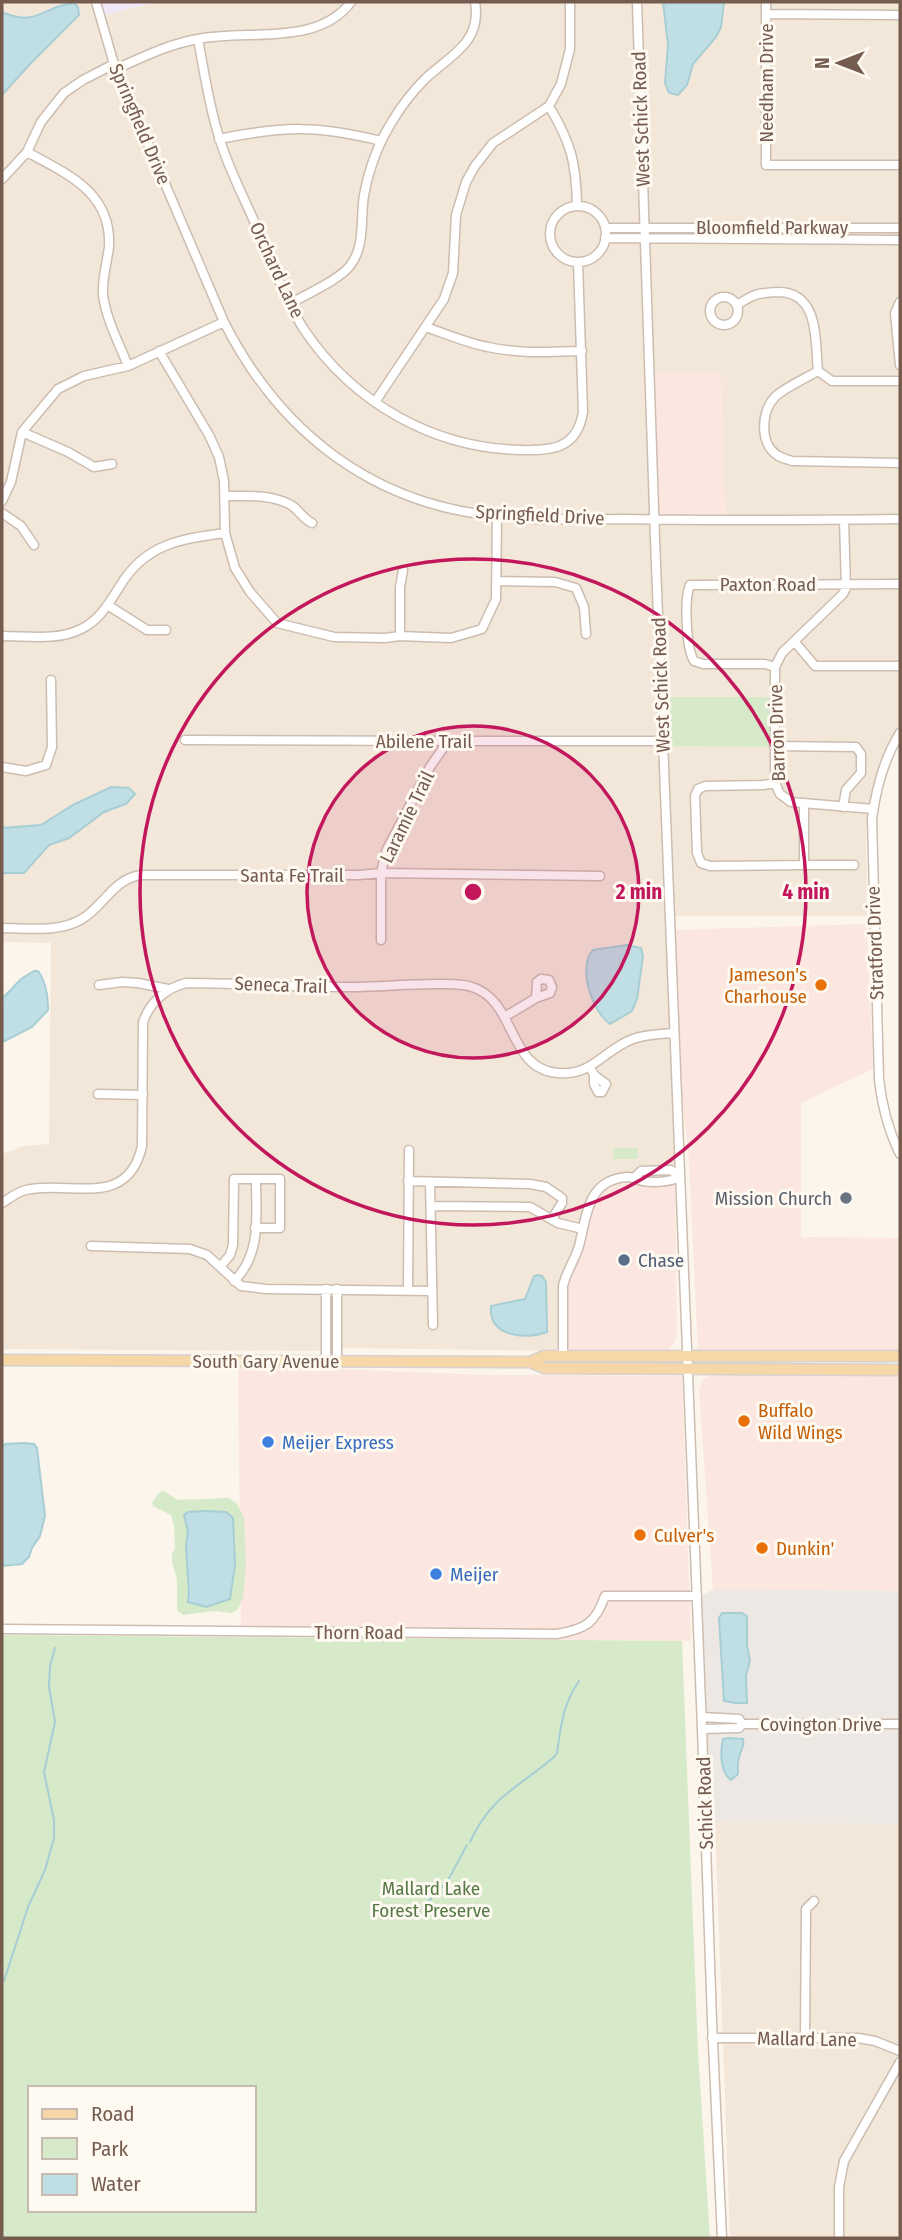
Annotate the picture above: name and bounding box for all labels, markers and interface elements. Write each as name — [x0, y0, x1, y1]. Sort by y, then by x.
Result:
street label: Needham Drive — [755, 23, 778, 143]
north arrow — [804, 28, 874, 98]
street label: West Schick Road — [627, 51, 655, 187]
text: N — [811, 57, 834, 69]
street label: Springfield Drive — [104, 60, 176, 188]
street label: Bloomfield Parkway — [696, 216, 849, 239]
street label: Orchard Lane — [245, 218, 309, 322]
street label: Springfield Drive — [475, 500, 605, 530]
street label: Paxton Road — [720, 573, 816, 596]
street label: West Schick Road — [647, 617, 675, 753]
street label: Barron Drive — [764, 684, 790, 782]
street label: Abilene Trail — [376, 730, 472, 753]
street label: Laramie Trail — [375, 767, 439, 867]
street label: Santa Fe Trail — [240, 864, 344, 887]
text: 2 min — [615, 879, 662, 905]
text: 4 min — [782, 879, 830, 905]
centre of rings — [461, 880, 485, 904]
street label: Stratford Drive — [862, 886, 888, 1000]
place label: Jameson's Charhouse — [724, 963, 807, 1008]
street label: Seneca Trail — [234, 972, 328, 998]
marker: Jameson's Charhouse — [813, 977, 829, 993]
place label: Mission Church — [715, 1187, 832, 1210]
marker: Mission Church — [838, 1190, 854, 1206]
place label: Chase — [638, 1249, 684, 1272]
marker: Chase — [616, 1252, 632, 1268]
street label: South Gary Avenue — [193, 1350, 339, 1373]
place label: Buffalo Wild Wings — [758, 1399, 843, 1444]
marker: Buffalo Wild Wings — [736, 1413, 752, 1429]
place label: Meijer Express — [282, 1431, 394, 1454]
marker: Meijer Express — [260, 1434, 276, 1450]
place label: Culver's — [654, 1524, 714, 1547]
marker: Culver's — [632, 1527, 648, 1543]
place label: Dunkin' — [776, 1537, 834, 1560]
marker: Dunkin' — [754, 1540, 770, 1556]
place label: Meijer — [450, 1563, 499, 1586]
marker: Meijer — [428, 1566, 444, 1582]
street label: Thorn Road — [314, 1621, 404, 1644]
street label: Covington Drive — [760, 1713, 882, 1736]
street label: Schick Road — [692, 1756, 718, 1850]
park label: Mallard Lake Forest Preserve — [372, 1877, 490, 1922]
street label: Mallard Lane — [757, 2027, 857, 2051]
legend — [28, 2086, 256, 2212]
text: Road — [91, 2101, 135, 2127]
text: Park — [91, 2136, 129, 2162]
text: Water — [91, 2171, 141, 2197]

